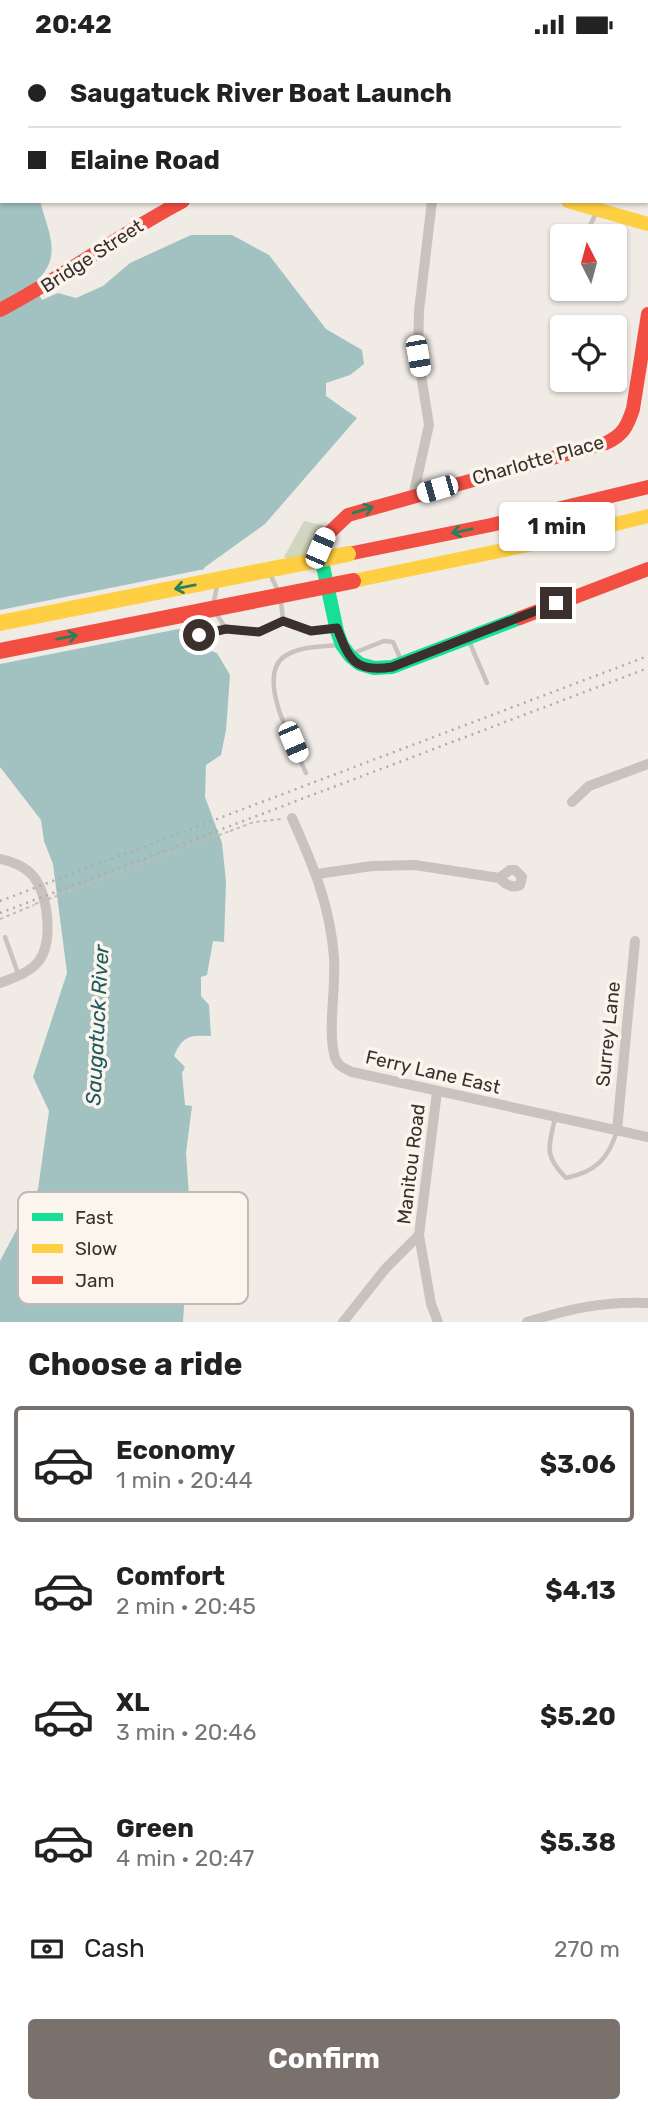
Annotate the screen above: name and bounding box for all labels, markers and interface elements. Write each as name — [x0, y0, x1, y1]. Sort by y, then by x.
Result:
text: 20:42 — [35, 9, 112, 40]
text: Saugatuck River Boat Launch — [70, 78, 452, 109]
text: Elaine Road — [70, 145, 220, 176]
street label: Bridge Street — [37, 214, 148, 298]
north arrow — [550, 224, 626, 301]
map controls — [550, 224, 627, 392]
button: locate — [550, 315, 627, 392]
car — [405, 333, 432, 379]
street label: Charlotte Place — [469, 430, 607, 490]
car — [414, 473, 461, 505]
callout: 1 min — [498, 501, 614, 551]
one-way arrow — [352, 503, 374, 516]
text: 1 min — [528, 512, 586, 540]
car — [303, 525, 338, 571]
one-way arrow — [451, 525, 474, 539]
one-way arrow — [174, 580, 197, 594]
route end — [540, 587, 572, 619]
route start — [183, 619, 215, 651]
one-way arrow — [55, 630, 78, 644]
car — [276, 719, 311, 765]
water label: Saugatuck River — [80, 943, 114, 1106]
street label: Surrey Lane — [591, 980, 625, 1088]
street label: Ferry Lane East — [363, 1045, 503, 1099]
street label: Manitou Road — [392, 1102, 430, 1226]
legend — [18, 1192, 248, 1304]
text: Fast — [75, 1206, 114, 1229]
text: Slow — [75, 1237, 117, 1260]
text: Jam — [75, 1269, 114, 1292]
text: Choose a ride — [28, 1345, 242, 1383]
icon: car — [32, 1433, 95, 1496]
text: Economy — [116, 1435, 235, 1466]
text: $3.06 — [540, 1449, 616, 1480]
text: 1 min · 20:44 — [116, 1466, 253, 1494]
icon: car — [32, 1559, 95, 1622]
text: Comfort — [116, 1561, 225, 1592]
text: $4.13 — [545, 1575, 616, 1606]
text: 2 min · 20:45 — [116, 1592, 256, 1620]
icon: car — [32, 1685, 95, 1748]
text: XL — [116, 1687, 149, 1718]
text: $5.20 — [540, 1701, 616, 1732]
text: 3 min · 20:46 — [116, 1718, 256, 1746]
icon: car — [32, 1811, 95, 1874]
text: Green — [116, 1813, 194, 1844]
text: $5.38 — [540, 1827, 616, 1858]
text: 4 min · 20:47 — [116, 1844, 254, 1872]
icon: cash — [28, 1930, 66, 1968]
text: Cash — [84, 1933, 145, 1964]
text: 270 m — [554, 1935, 620, 1963]
button: Confirm — [28, 2019, 620, 2099]

